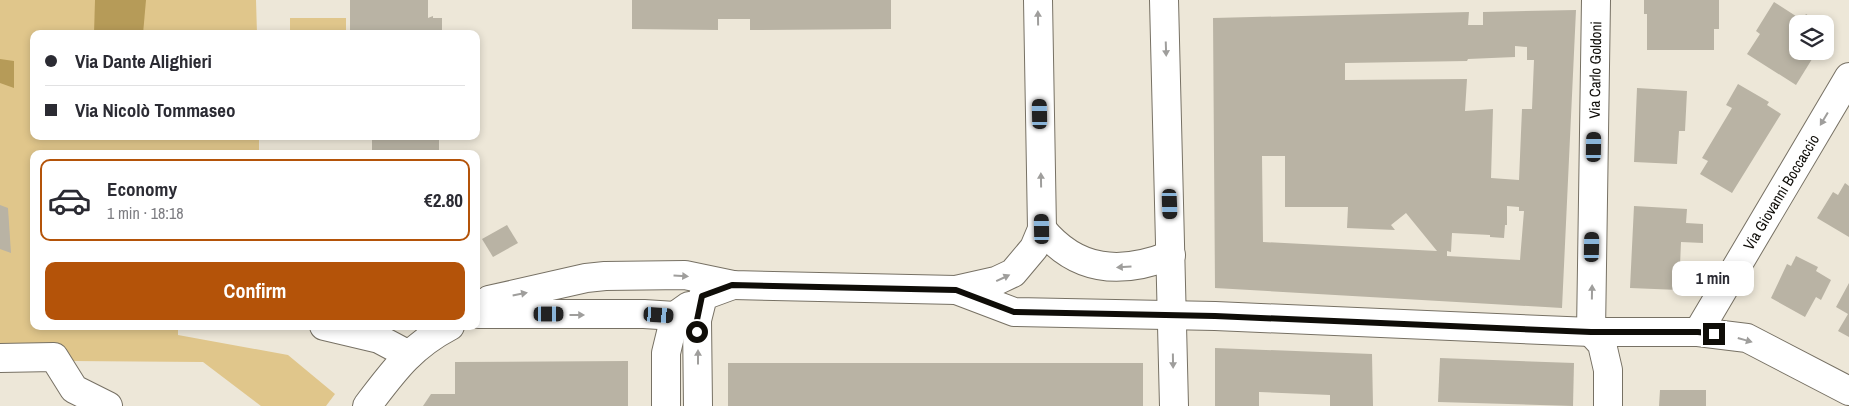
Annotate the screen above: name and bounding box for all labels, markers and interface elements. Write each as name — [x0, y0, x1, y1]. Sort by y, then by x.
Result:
one-way arrow — [1034, 9, 1042, 25]
map controls — [1789, 15, 1834, 60]
button: layers — [1789, 15, 1834, 60]
street label: Via Carlo Goldoni — [1584, 21, 1606, 119]
one-way arrow — [1162, 41, 1170, 57]
text: Via Dante Alighieri — [75, 48, 212, 74]
text: Via Nicolò Tommaseo — [75, 97, 236, 123]
car — [1032, 99, 1047, 129]
one-way arrow — [1820, 113, 1829, 126]
street label: Via Giovanni Boccaccio — [1738, 130, 1824, 254]
car — [1586, 132, 1601, 162]
one-way arrow — [1037, 172, 1045, 188]
text: Economy — [107, 176, 177, 202]
icon: car — [47, 178, 92, 223]
text: €2.80 — [424, 187, 463, 213]
car — [1161, 189, 1178, 219]
text: 1 min · 18:18 — [107, 202, 184, 224]
car — [1034, 214, 1049, 244]
car — [1584, 232, 1599, 262]
button: Confirm — [45, 262, 465, 320]
callout: 1 min — [1673, 262, 1755, 296]
one-way arrow — [1115, 263, 1131, 271]
text: 1 min — [1696, 267, 1730, 289]
one-way arrow — [673, 272, 689, 280]
one-way arrow — [996, 273, 1011, 282]
one-way arrow — [1588, 284, 1596, 300]
one-way arrow — [513, 289, 529, 297]
car — [643, 306, 674, 324]
car — [534, 307, 564, 322]
one-way arrow — [570, 311, 586, 319]
route start — [686, 321, 708, 343]
route end — [1703, 323, 1725, 345]
one-way arrow — [1738, 336, 1753, 344]
one-way arrow — [694, 349, 702, 365]
one-way arrow — [1169, 353, 1177, 369]

